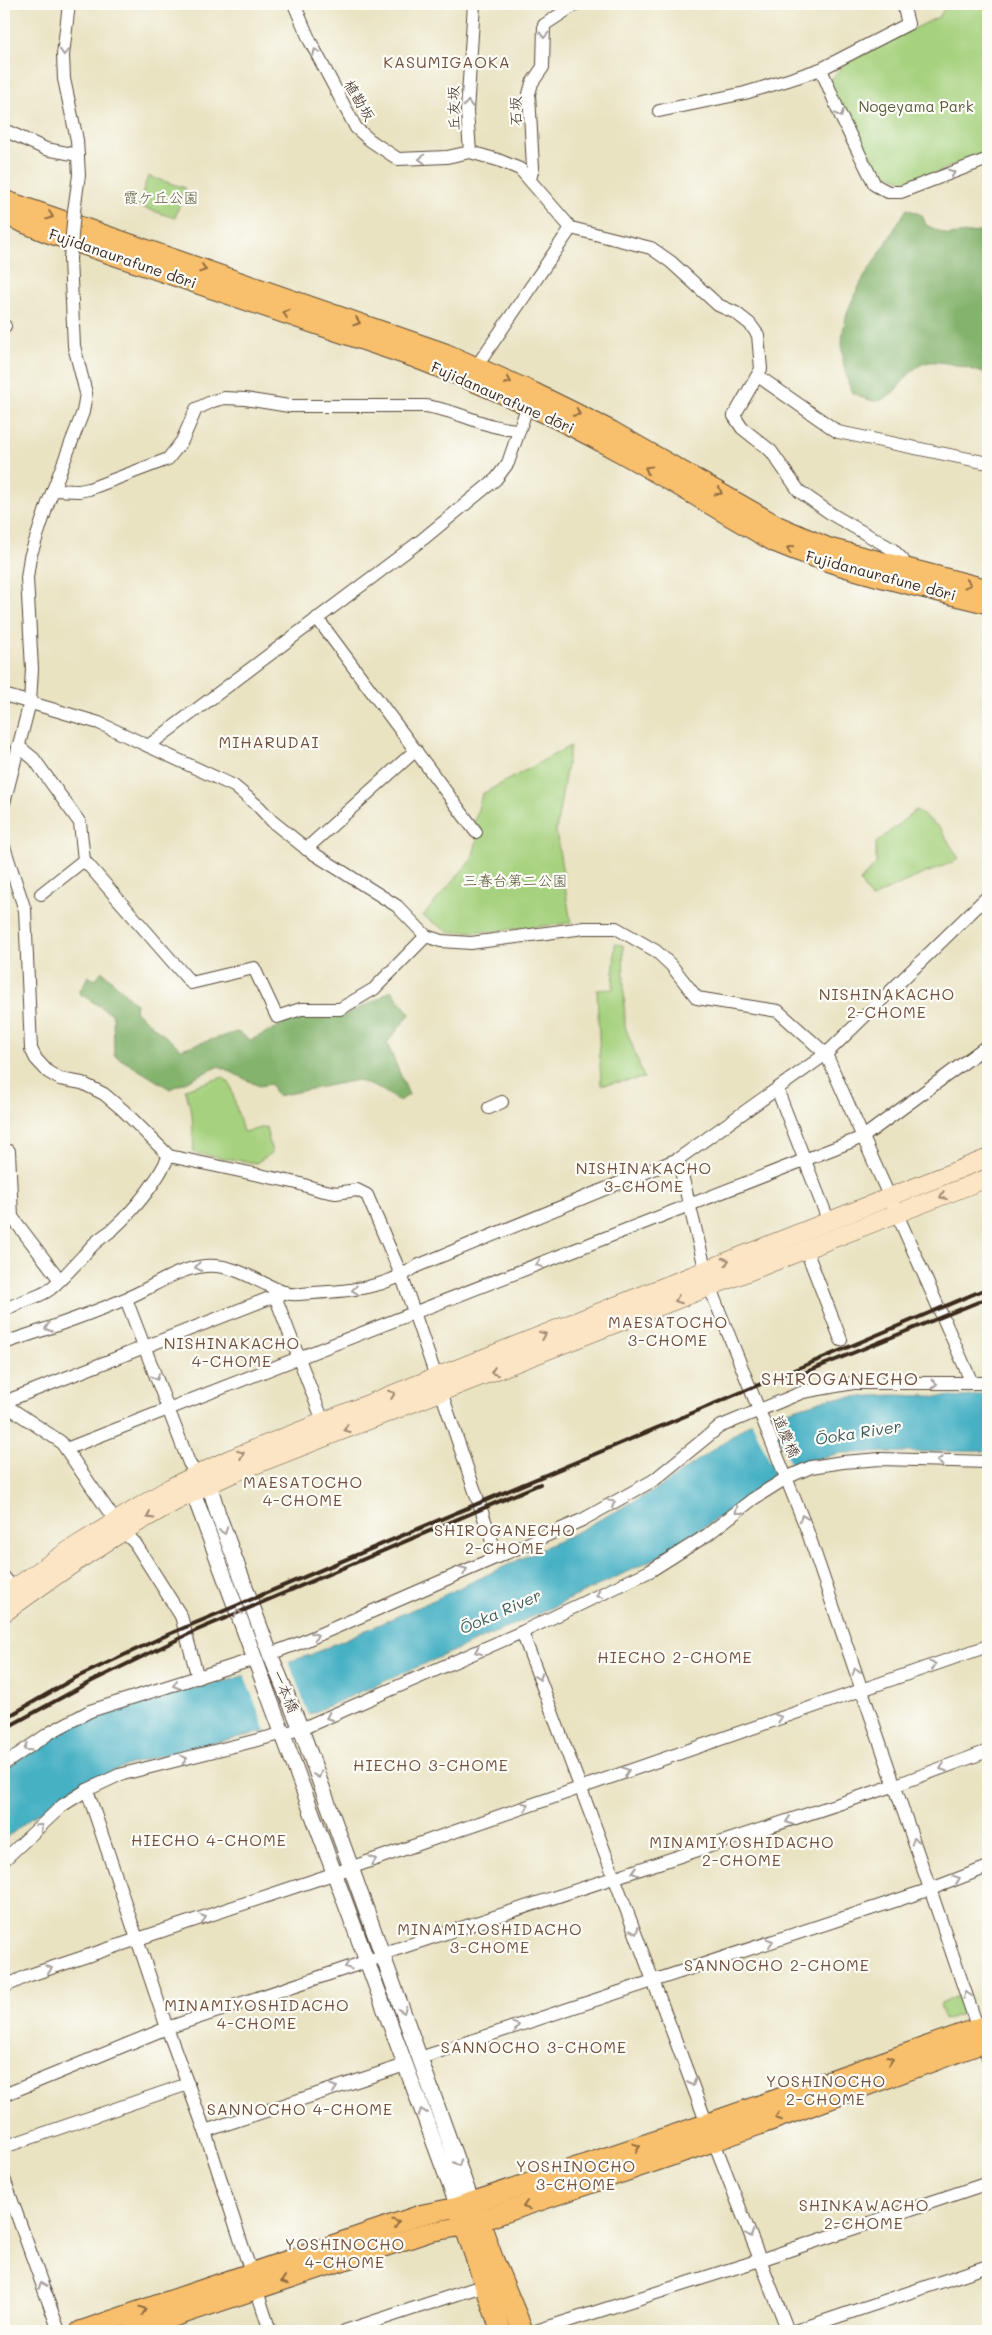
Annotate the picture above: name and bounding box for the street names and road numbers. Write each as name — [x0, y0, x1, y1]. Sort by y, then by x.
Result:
street label: 植勘坂 — [340, 76, 380, 124]
street label: 丘友坂 — [443, 85, 463, 131]
street label: 石坂 — [505, 96, 525, 126]
street label: Fujidanaurafune dōri — [47, 223, 199, 293]
street label: Fujidanaurafune dōri — [428, 356, 578, 438]
street label: Fujidanaurafune dōri — [804, 545, 958, 605]
street label: 道慶橋 — [769, 1411, 805, 1461]
street label: 一本橋 — [268, 1666, 304, 1716]

